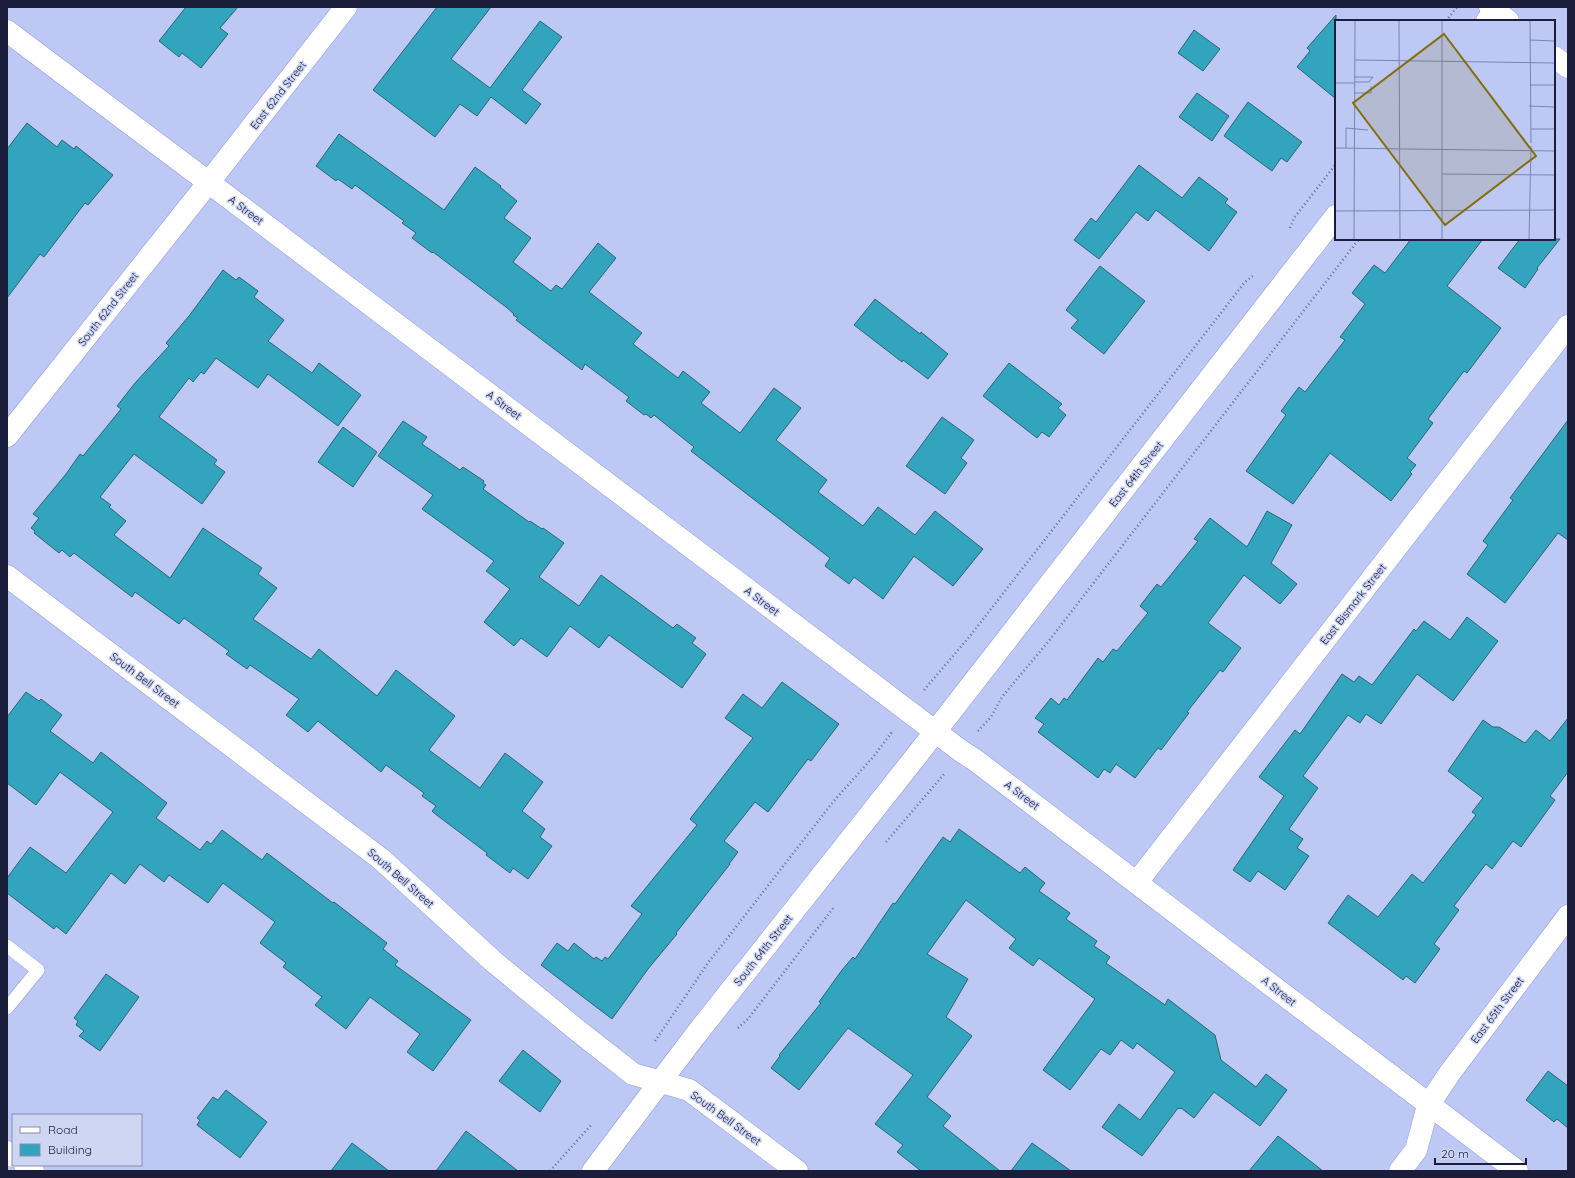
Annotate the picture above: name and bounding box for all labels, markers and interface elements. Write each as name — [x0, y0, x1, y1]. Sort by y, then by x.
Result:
inset map — [1335, 20, 1555, 240]
street label: East 62nd Street — [247, 58, 309, 132]
street label: A Street — [226, 192, 266, 228]
street label: South 62nd Street — [75, 269, 141, 349]
street label: A Street — [484, 387, 524, 423]
street label: East 64th Street — [1106, 438, 1166, 510]
street label: East Bismark Street — [1317, 560, 1389, 647]
street label: A Street — [742, 583, 782, 619]
street label: South Bell Street — [107, 649, 183, 711]
street label: A Street — [1002, 777, 1042, 813]
street label: South Bell Street — [365, 845, 437, 911]
street label: South 64th Street — [731, 911, 795, 989]
street label: A Street — [1259, 973, 1299, 1009]
street label: East 65th Street — [1467, 974, 1527, 1046]
street label: South Bell Street — [688, 1088, 764, 1148]
legend — [12, 1114, 142, 1166]
text: Road — [48, 1122, 78, 1137]
scale bar — [1435, 1140, 1526, 1166]
text: Building — [48, 1142, 92, 1157]
text: 20 m — [1441, 1146, 1469, 1161]

